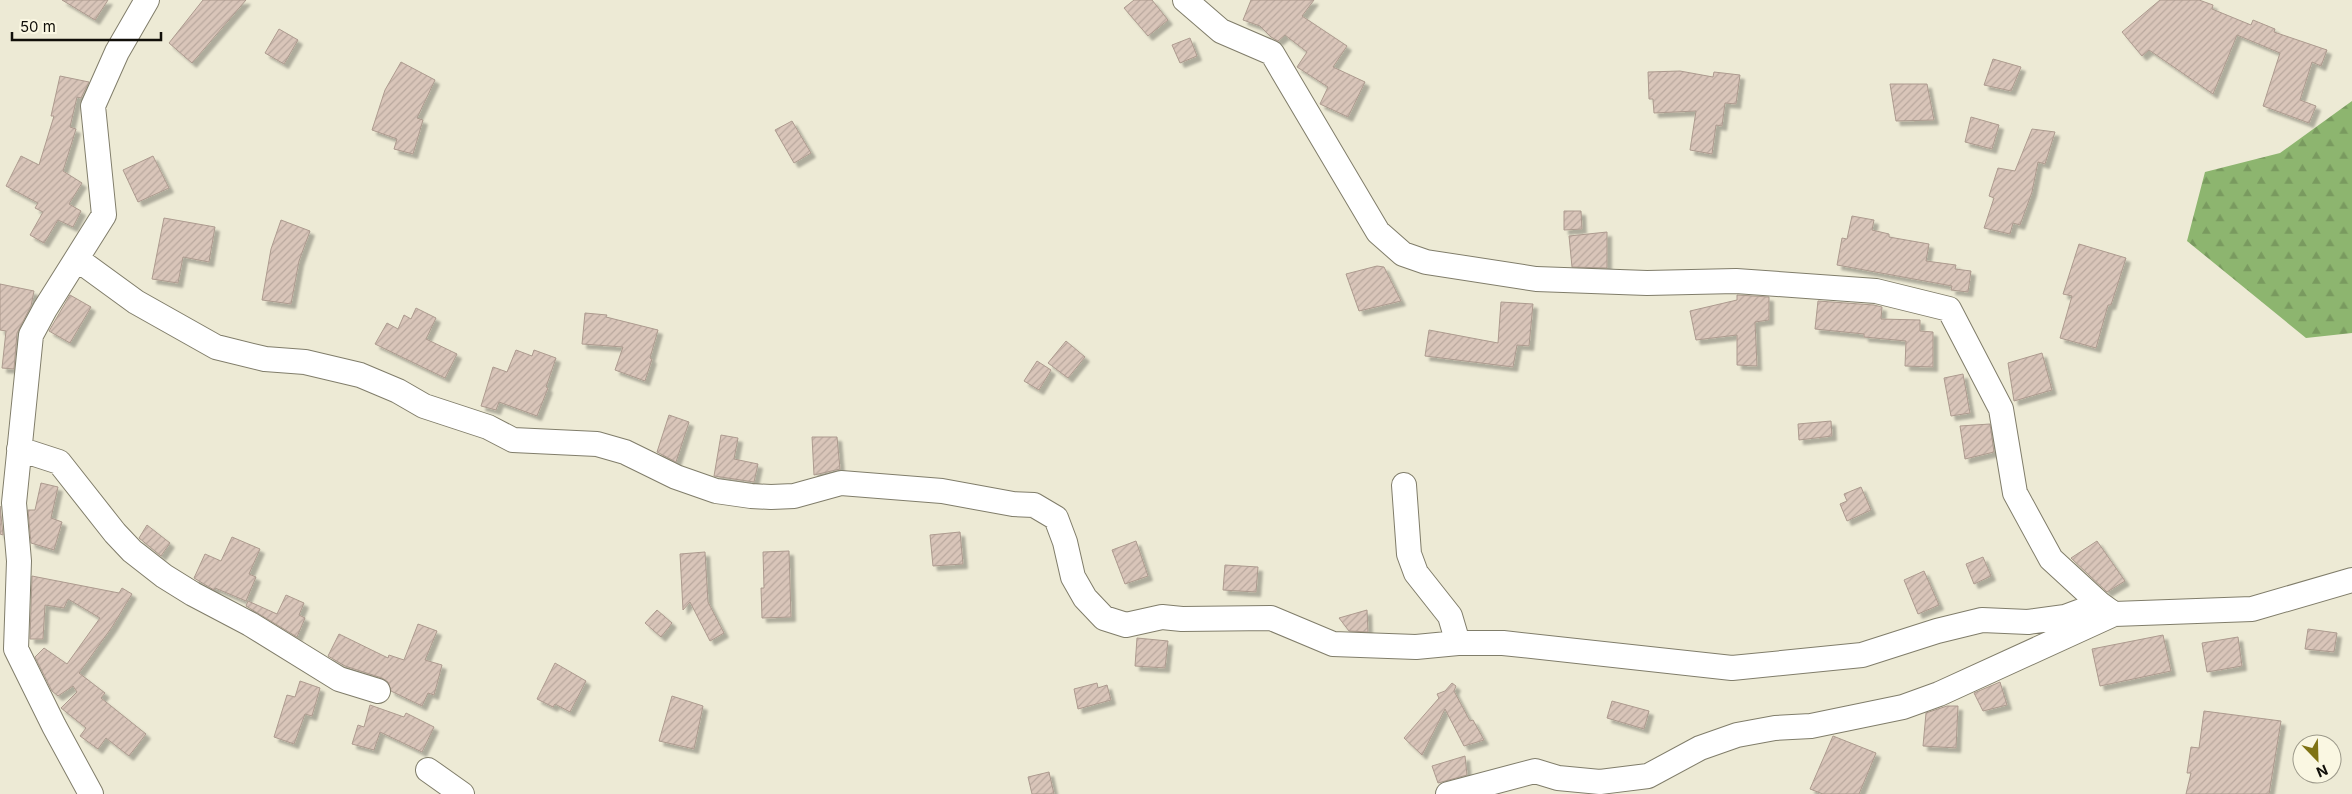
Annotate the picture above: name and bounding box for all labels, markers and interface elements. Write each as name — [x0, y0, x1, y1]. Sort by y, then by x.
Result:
scale bar — [12, 10, 161, 42]
text: 50 m — [20, 17, 56, 36]
north arrow — [2292, 734, 2342, 784]
text: N — [2314, 762, 2331, 781]

